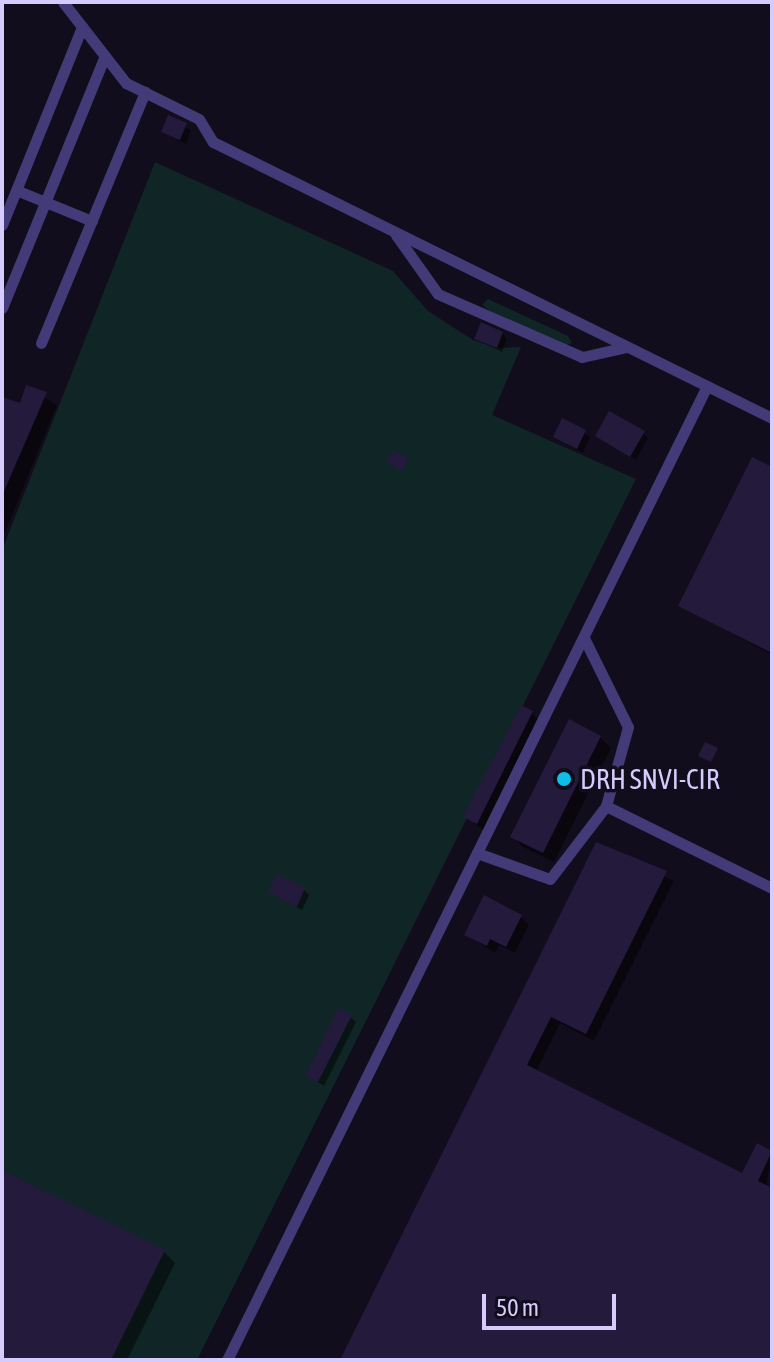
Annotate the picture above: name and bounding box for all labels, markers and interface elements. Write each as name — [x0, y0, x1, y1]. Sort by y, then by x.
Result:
place label: DRH SNVI-CIR — [580, 762, 720, 796]
marker: DRH SNVI-CIR — [555, 770, 573, 788]
scale bar — [486, 1278, 620, 1328]
text: 50 m — [496, 1294, 539, 1321]

